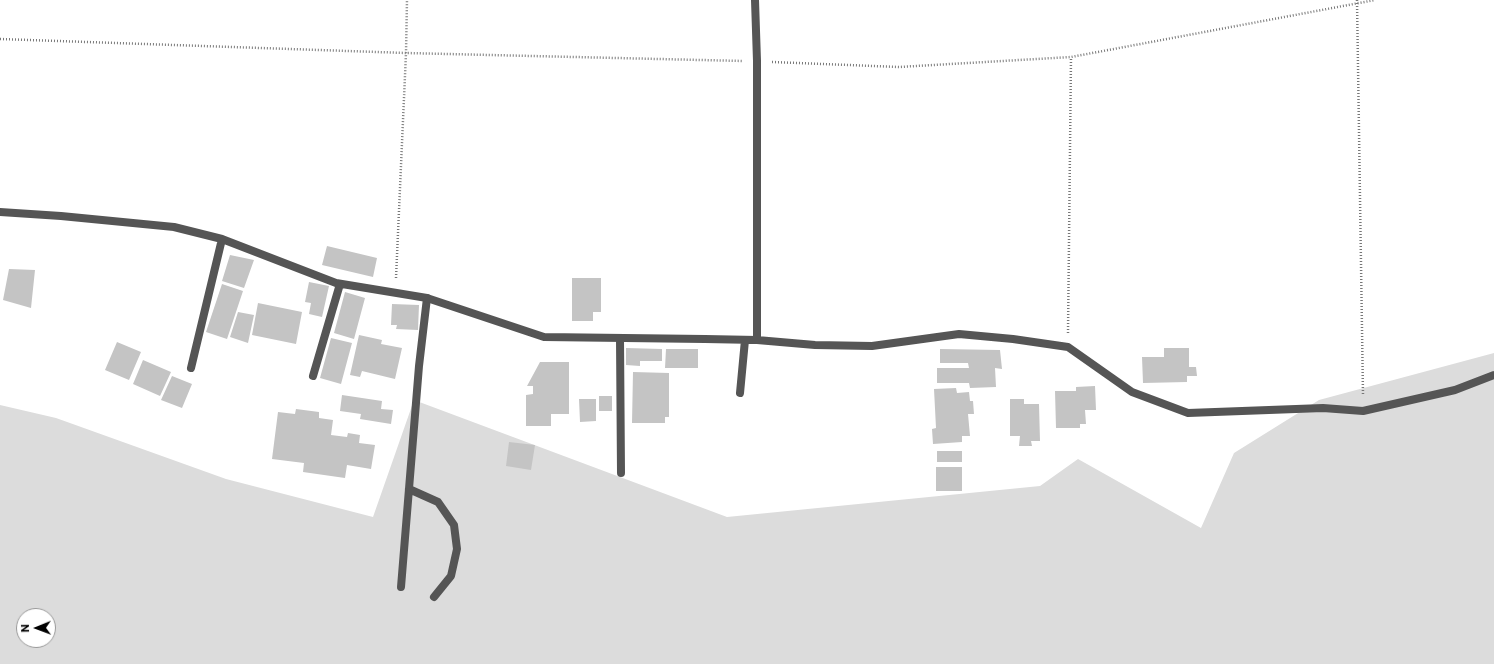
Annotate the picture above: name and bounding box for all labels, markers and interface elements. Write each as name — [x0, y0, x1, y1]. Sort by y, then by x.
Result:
north arrow — [16, 608, 56, 648]
text: N — [18, 624, 31, 632]

